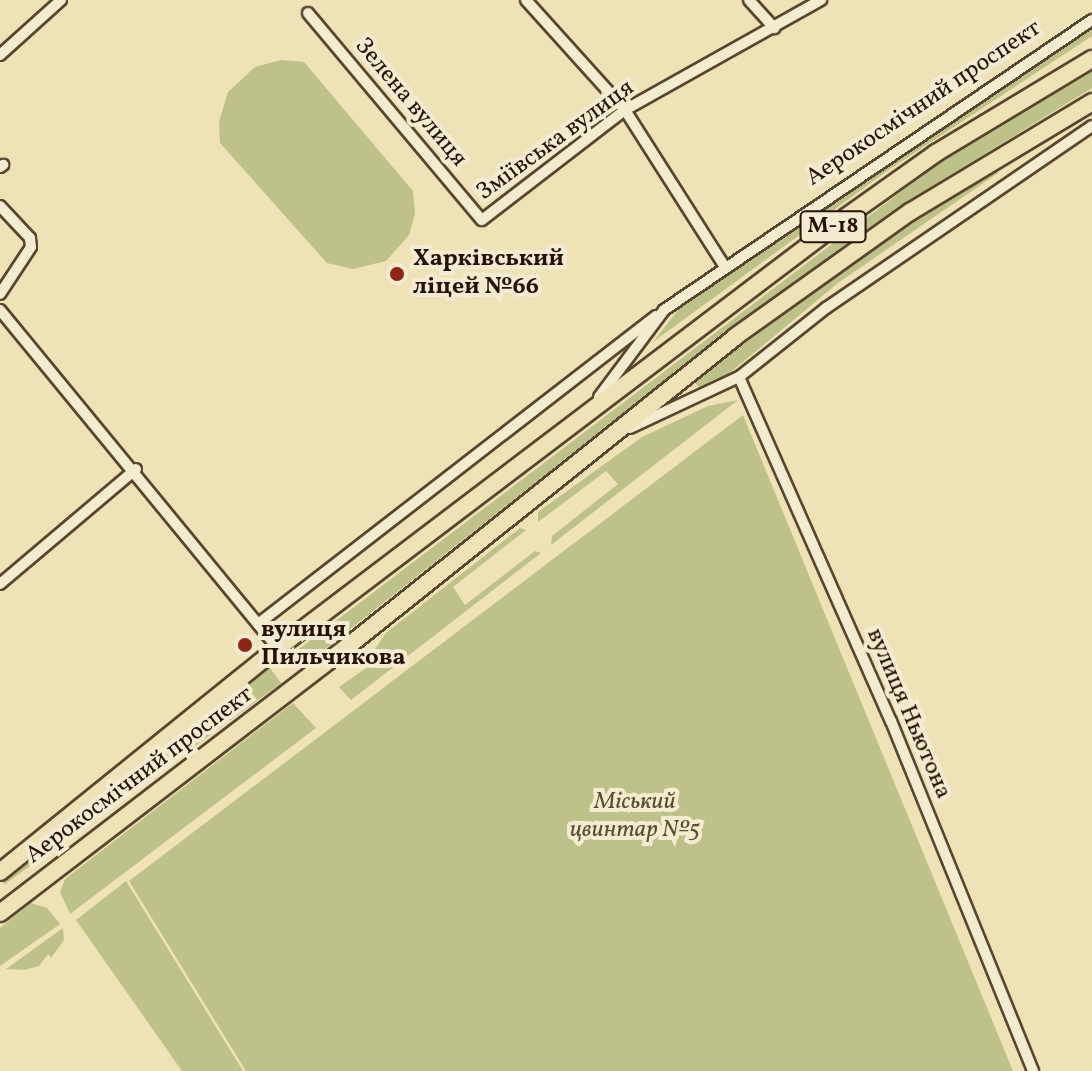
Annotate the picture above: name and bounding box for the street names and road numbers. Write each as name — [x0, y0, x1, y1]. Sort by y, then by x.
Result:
street label: Аерокосмічний проспект — [801, 15, 1047, 193]
street label: Зелена вулиця — [348, 33, 472, 173]
street label: Зміївська вулиця — [472, 74, 640, 208]
road number: М-18 — [799, 209, 867, 245]
street label: вулиця Ньютона — [859, 624, 957, 804]
street label: Аерокосмічний проспект — [21, 681, 259, 871]

